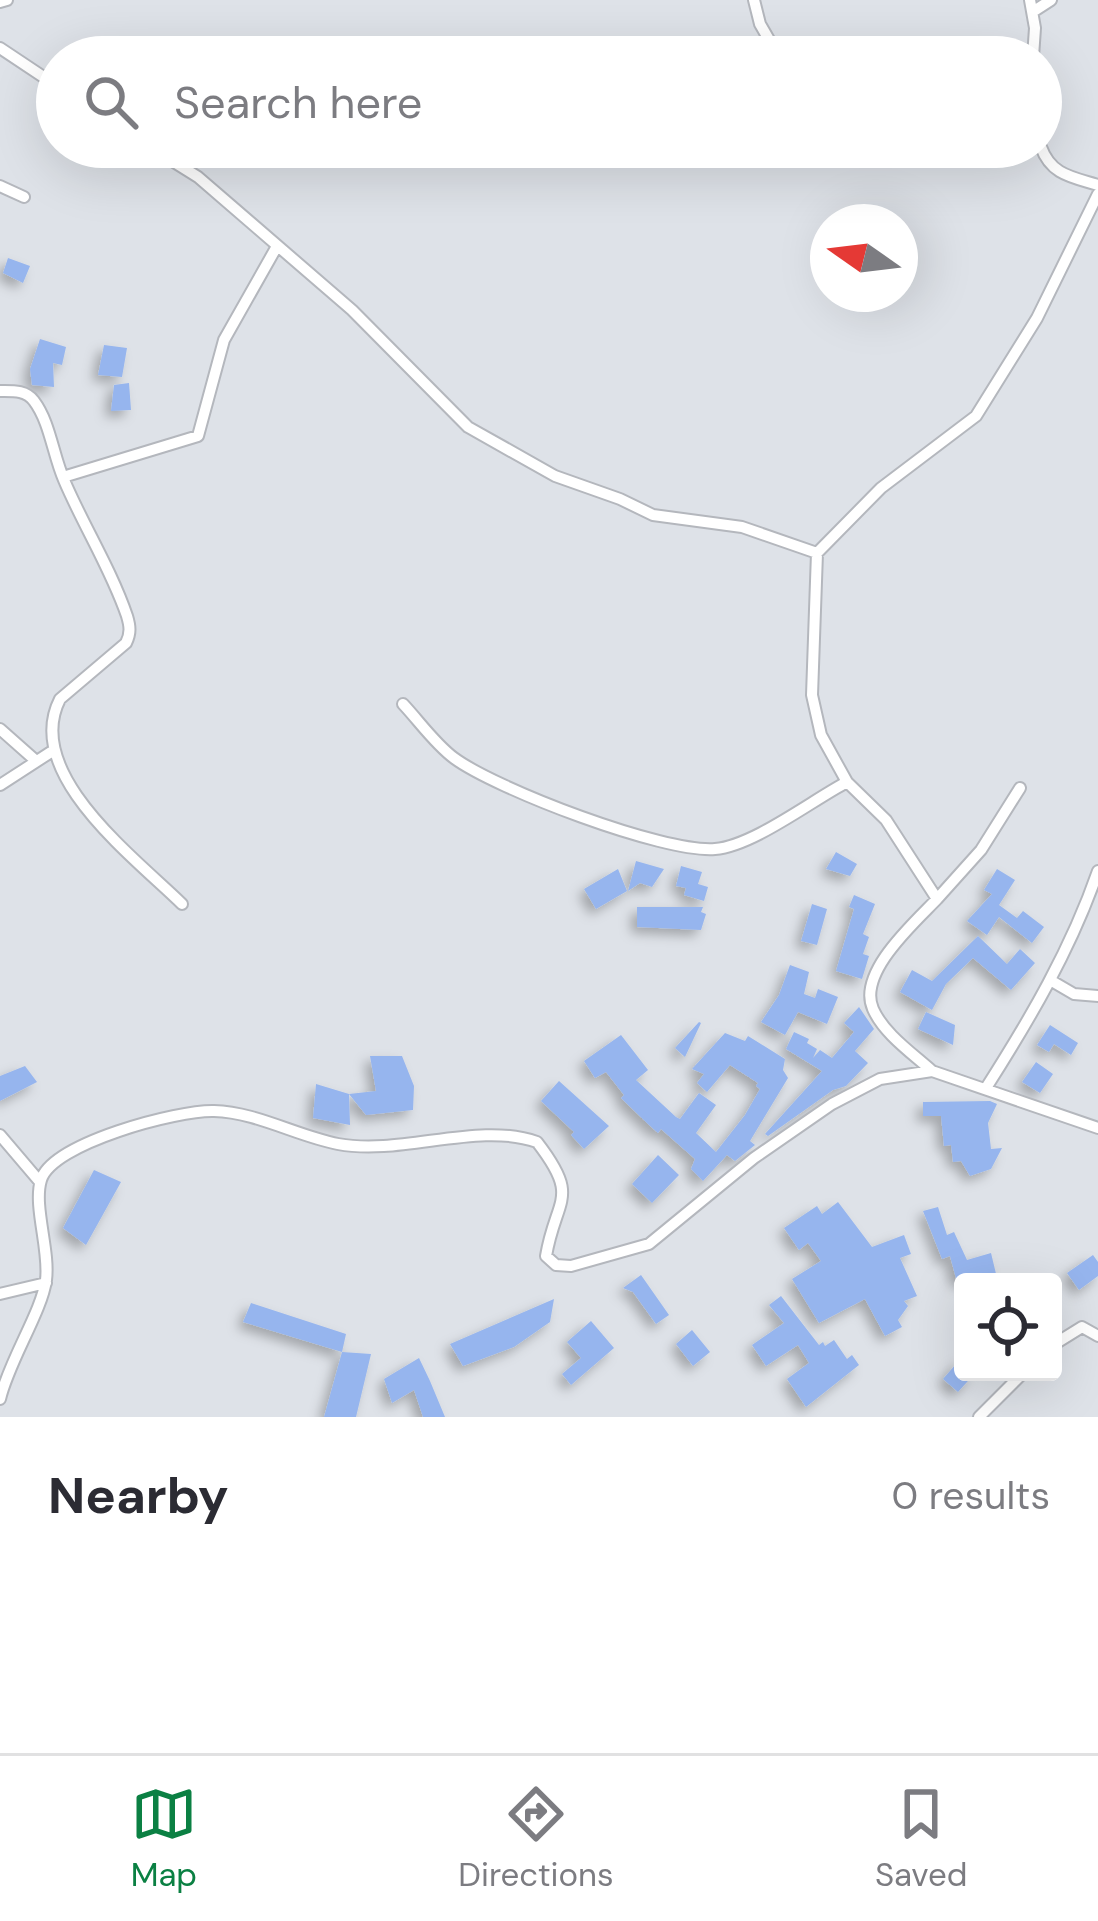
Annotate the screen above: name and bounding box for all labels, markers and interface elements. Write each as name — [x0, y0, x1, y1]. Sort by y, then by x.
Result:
search box — [36, 36, 1062, 168]
icon: search — [78, 69, 144, 135]
text: Search here — [174, 73, 422, 132]
north arrow — [810, 204, 918, 312]
map controls — [954, 1273, 1062, 1381]
button: locate — [954, 1273, 1062, 1381]
text: Nearby — [48, 1462, 229, 1529]
text: 0 results — [892, 1470, 1050, 1521]
tab: Map — [131, 1781, 197, 1896]
tab: Directions — [458, 1781, 614, 1896]
tab: Saved — [875, 1781, 967, 1896]

